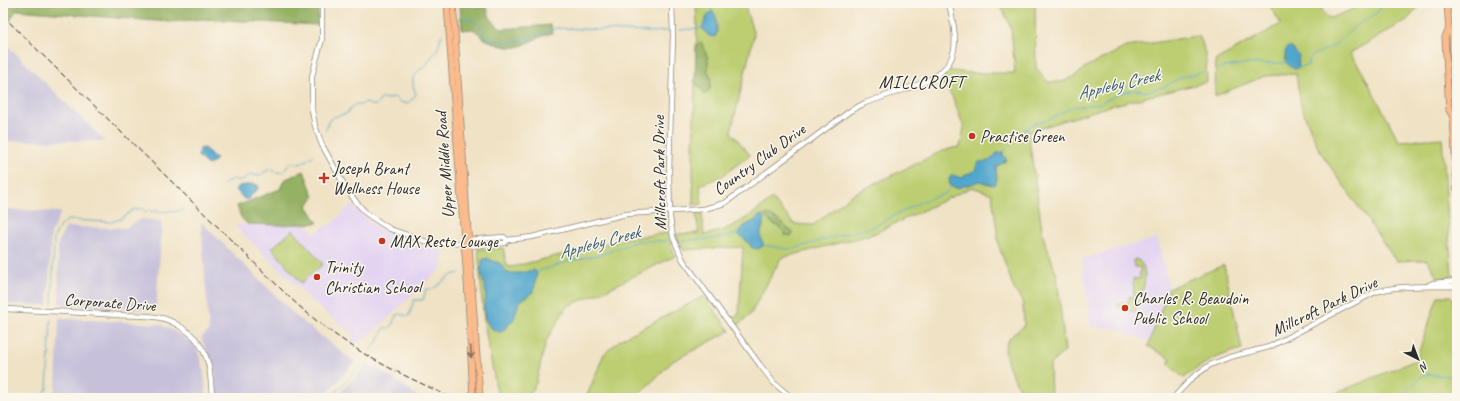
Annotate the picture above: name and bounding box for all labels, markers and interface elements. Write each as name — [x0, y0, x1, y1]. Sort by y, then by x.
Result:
water label: Appleby Creek — [1075, 63, 1164, 104]
district label: MILLCROFT — [879, 71, 968, 93]
street label: Upper Middle Road — [430, 109, 459, 219]
street label: Millcroft Park Drive — [648, 114, 671, 231]
street label: Country Club Drive — [709, 118, 811, 200]
place label: Practise Green — [980, 126, 1066, 147]
marker: Practise Green — [967, 131, 977, 141]
place label: Joseph Brant Wellness House — [332, 158, 420, 199]
marker: Joseph Brant Wellness House — [318, 172, 330, 184]
water label: Appleby Creek — [556, 220, 645, 263]
place label: MAX Resto Lounge — [390, 231, 499, 252]
marker: MAX Resto Lounge — [377, 236, 387, 246]
place label: Trinity Christian School — [325, 257, 424, 298]
street label: Millcroft Park Drive — [1268, 271, 1382, 341]
marker: Trinity Christian School — [312, 272, 322, 282]
place label: Charles R. Beaudoin Public School — [1133, 288, 1249, 329]
street label: Corporate Drive — [64, 289, 158, 316]
marker: Charles R. Beaudoin Public School — [1120, 303, 1130, 313]
north arrow — [1398, 339, 1438, 379]
one-way arrow — [467, 345, 474, 358]
text: N — [1416, 359, 1432, 375]

